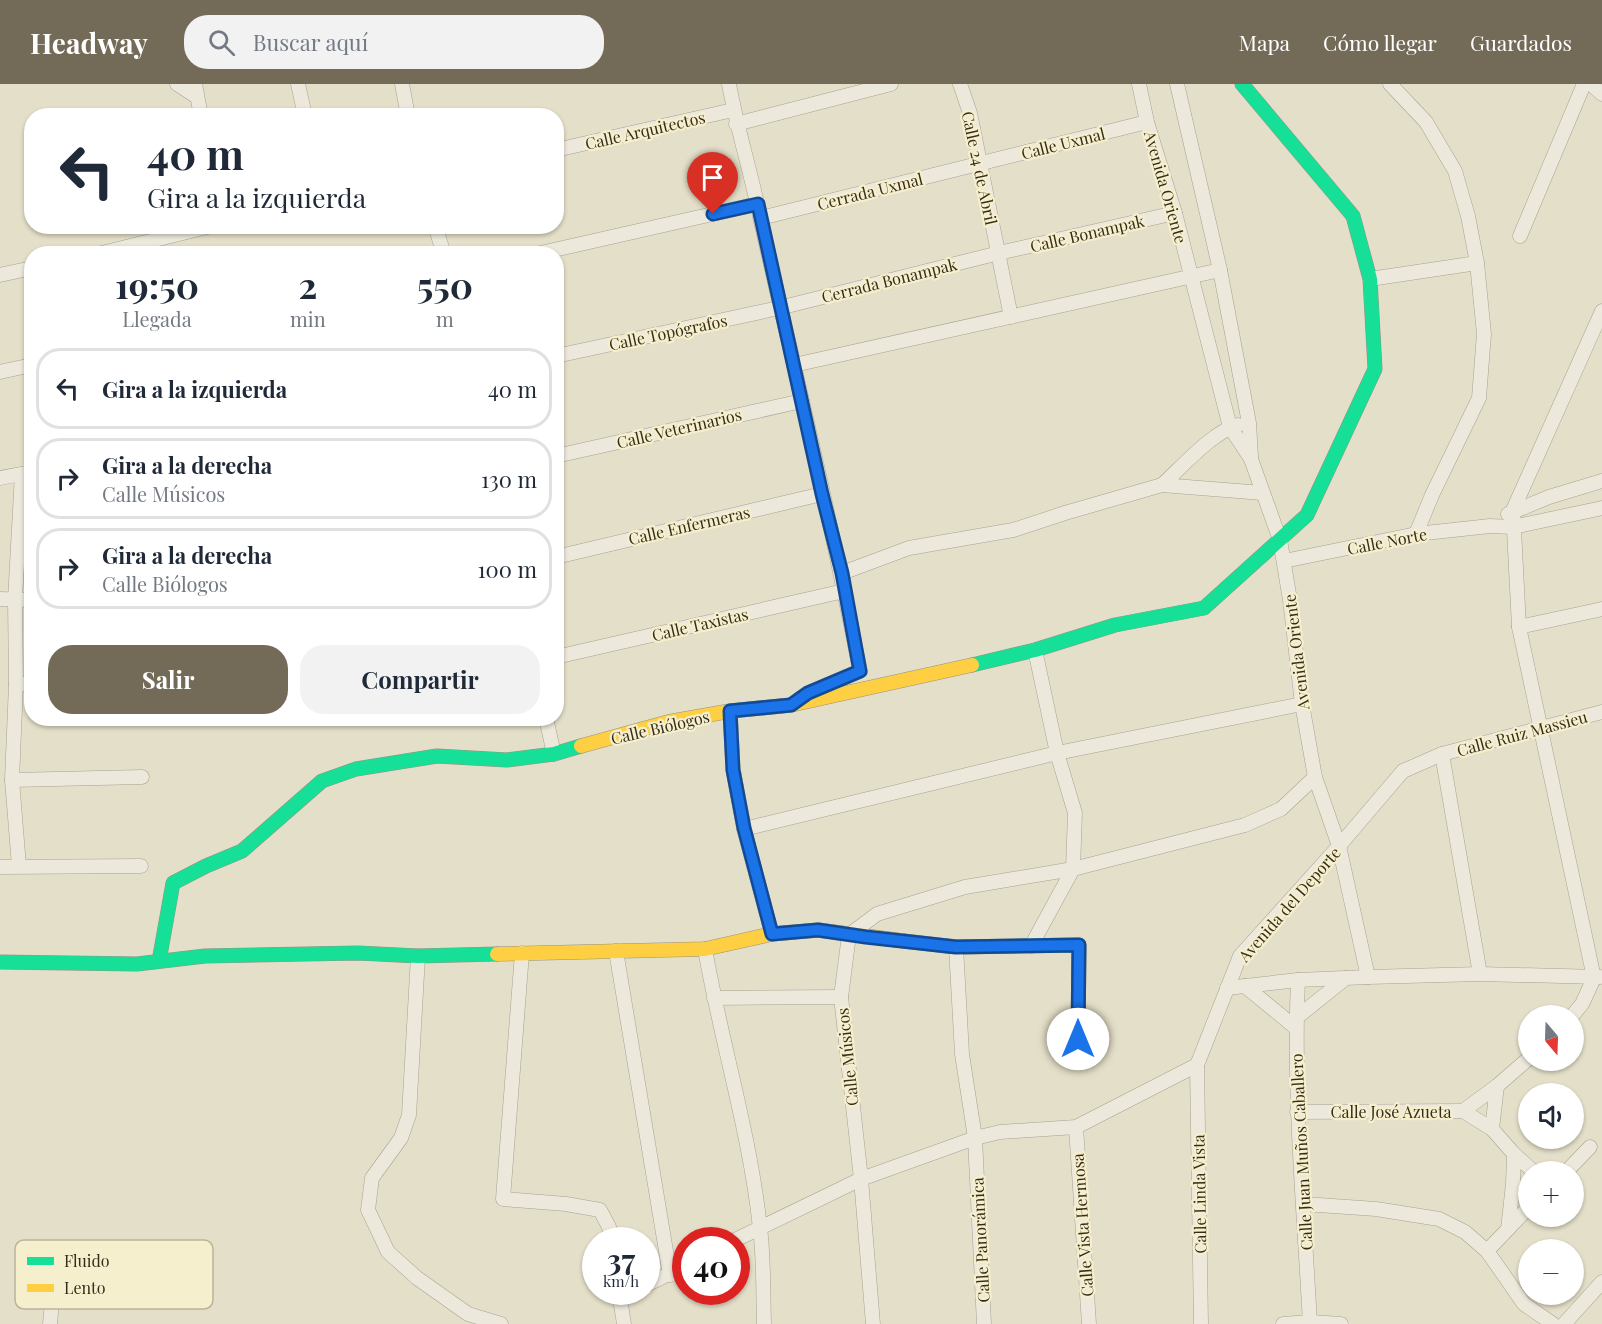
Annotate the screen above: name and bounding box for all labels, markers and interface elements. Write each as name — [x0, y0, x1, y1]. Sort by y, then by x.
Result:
search box — [184, 15, 604, 69]
text: Headway — [30, 24, 148, 61]
icon: search — [205, 26, 238, 59]
text: Buscar aquí — [253, 27, 368, 57]
text: Mapa — [1239, 28, 1290, 56]
text: Cómo llegar — [1323, 28, 1437, 56]
text: Guardados — [1470, 28, 1572, 56]
street label: Calle Arquitectos — [583, 106, 707, 154]
street label: Calle 24 de Abril — [958, 109, 1002, 227]
street label: Calle Uxmal — [1019, 122, 1108, 164]
text: 40 m — [147, 125, 244, 181]
street label: Avenida Oriente — [1140, 127, 1192, 246]
icon: left — [48, 132, 126, 210]
pin — [687, 152, 738, 214]
icon: arrive — [696, 161, 729, 194]
street label: Cerrada Uxmal — [815, 168, 925, 214]
text: Gira a la izquierda — [147, 179, 366, 215]
street label: Calle Bonampak — [1028, 210, 1146, 256]
street label: Cerrada Bonampak — [819, 253, 959, 307]
text: 19:50 — [115, 260, 199, 308]
text: 2 — [298, 260, 317, 308]
text: 550 — [417, 260, 473, 308]
text: Llegada — [122, 305, 192, 332]
text: min — [290, 305, 326, 332]
text: m — [436, 305, 454, 332]
street label: Calle Topógrafos — [607, 309, 729, 355]
icon: left — [51, 372, 84, 405]
text: Gira a la izquierda — [102, 374, 287, 404]
text: 40 m — [488, 374, 537, 404]
street label: Calle Veterinarios — [614, 403, 744, 453]
text: Gira a la derecha — [102, 450, 272, 480]
icon: right — [51, 462, 84, 495]
text: 130 m — [481, 464, 537, 494]
text: Calle Músicos — [102, 480, 225, 507]
street label: Calle Enfermeras — [626, 501, 752, 549]
street label: Calle Norte — [1345, 523, 1429, 559]
text: Gira a la derecha — [102, 540, 272, 570]
icon: right — [51, 552, 84, 585]
text: 100 m — [477, 554, 537, 584]
text: Calle Biólogos — [102, 570, 228, 597]
street label: Avenida Oriente — [1278, 593, 1314, 712]
street label: Calle Taxistas — [650, 603, 750, 645]
button: Salir — [48, 645, 288, 714]
button: Compartir — [300, 645, 540, 714]
street label: Calle Biólogos — [609, 705, 711, 749]
street label: Calle Ruiz Massieu — [1454, 705, 1590, 761]
street label: Avenida del Deporte — [1233, 842, 1345, 967]
north arrow — [1518, 1005, 1584, 1071]
map controls — [1518, 1005, 1584, 1305]
street label: Calle Músicos — [831, 1007, 863, 1107]
position arrow — [1046, 1007, 1110, 1071]
street label: Calle Juan Muños Caballero — [1285, 1053, 1317, 1251]
button: sound — [1518, 1083, 1584, 1149]
street label: Calle José Azueta — [1330, 1101, 1452, 1122]
street label: Calle Linda Vista — [1187, 1134, 1211, 1254]
street label: Calle Vista Hermosa — [1067, 1153, 1097, 1297]
button: + — [1518, 1161, 1584, 1227]
street label: Calle Panorámica — [966, 1177, 994, 1303]
speed limit sign: 40 — [672, 1227, 750, 1305]
text: 37 — [607, 1239, 635, 1279]
button: − — [1518, 1239, 1584, 1305]
legend — [15, 1240, 213, 1309]
text: Fluido — [64, 1250, 110, 1271]
text: km/h — [603, 1271, 639, 1291]
text: Lento — [64, 1277, 106, 1298]

